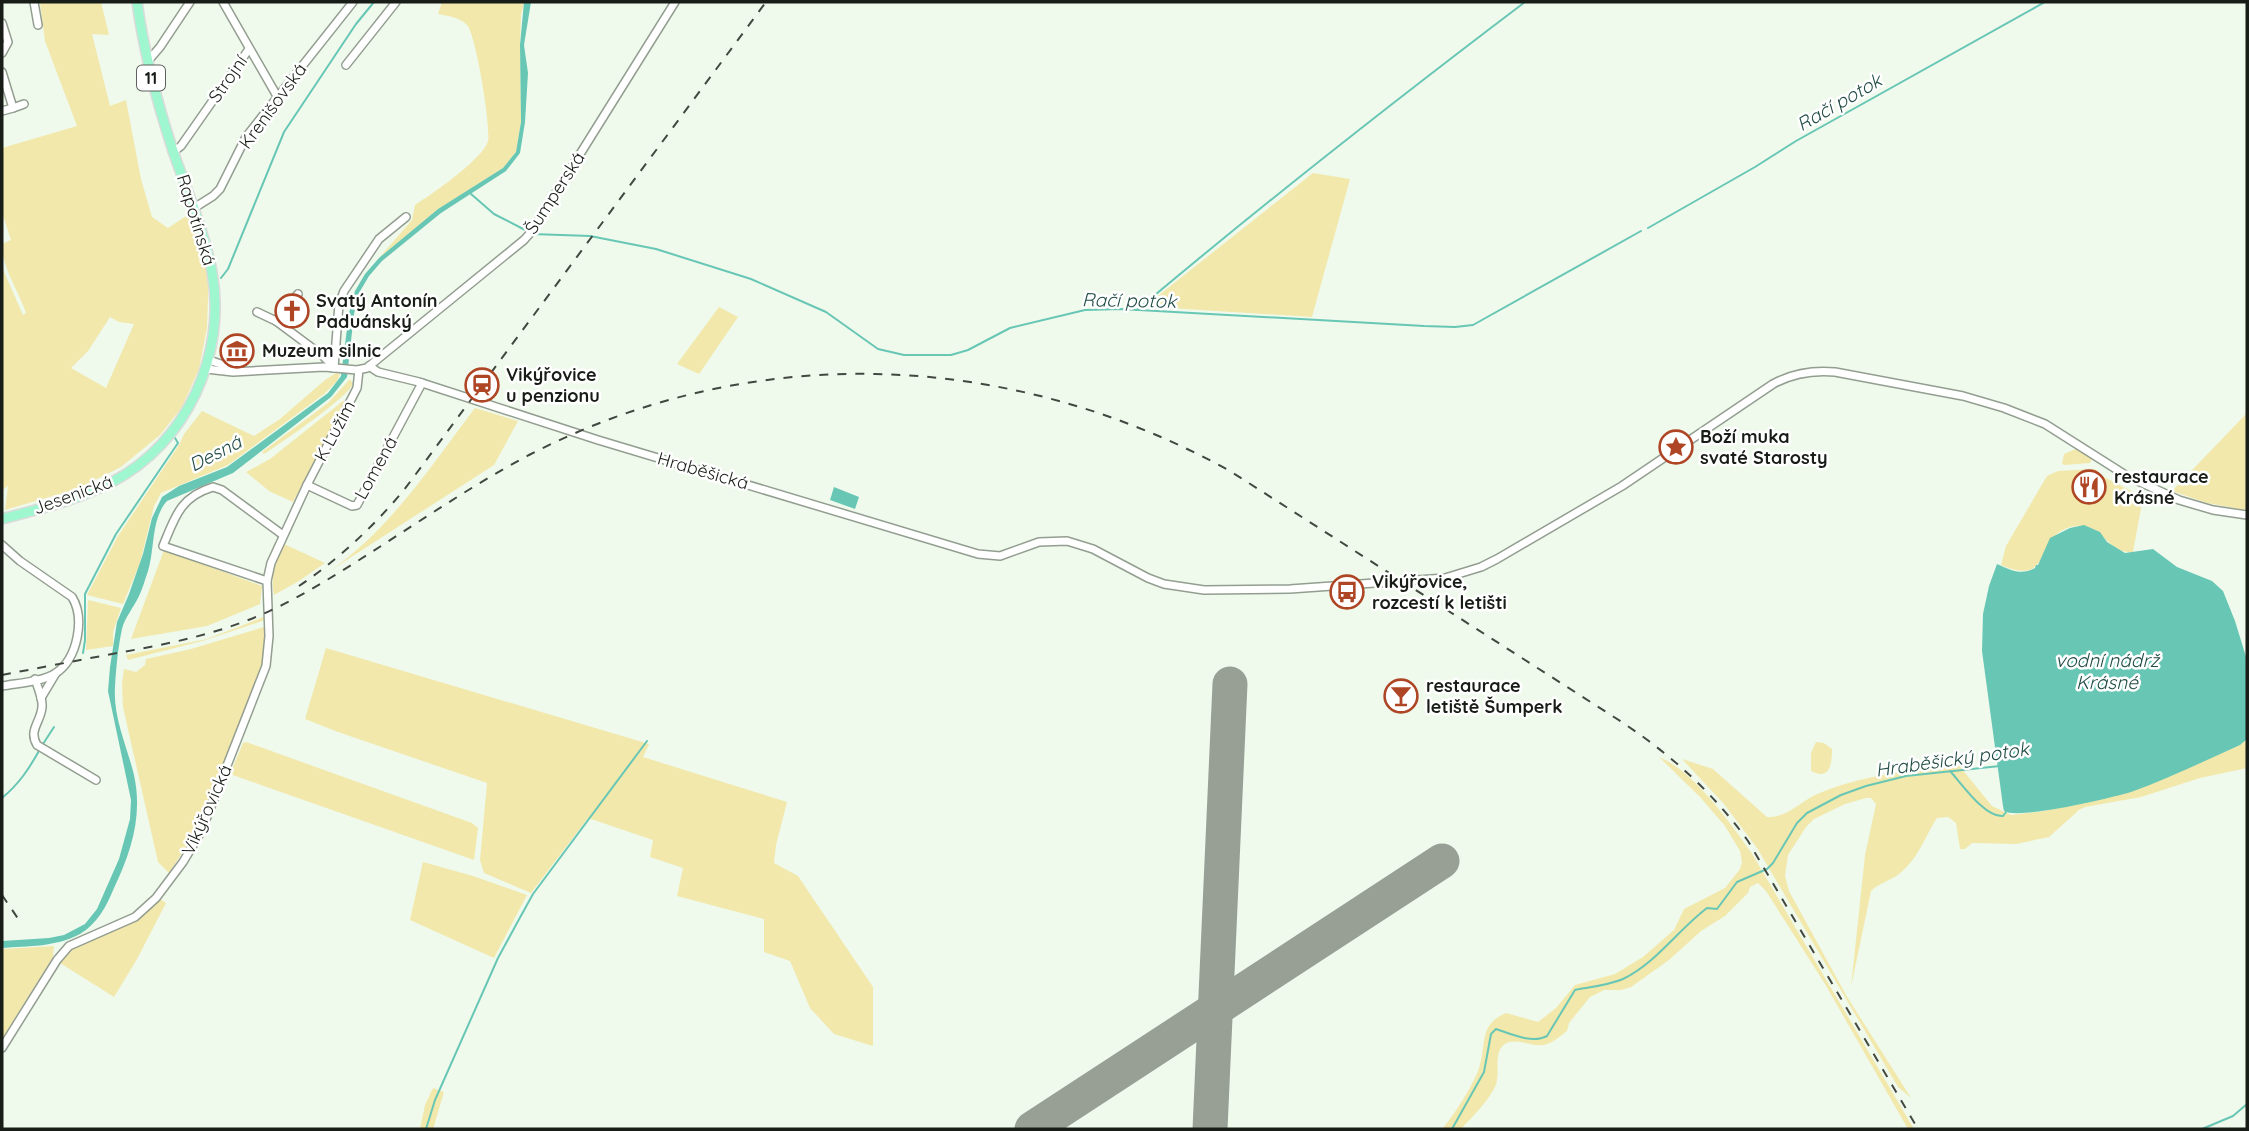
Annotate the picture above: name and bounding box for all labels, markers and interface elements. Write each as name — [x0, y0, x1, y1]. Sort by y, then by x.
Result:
street label: Strojní — [203, 50, 252, 107]
street label: Krenišovská — [234, 58, 311, 153]
road number: 11 — [137, 66, 165, 90]
water label: Račí potok — [1792, 67, 1887, 136]
street label: Šumperská — [519, 147, 590, 238]
street label: Rapotínská — [172, 172, 221, 268]
water label: Račí potok — [1082, 287, 1178, 313]
place label: Svatý Antonín Paduánský — [316, 289, 438, 333]
church icon: Svatý Antonín Paduánský — [273, 292, 311, 330]
museum icon: Muzeum silnic — [218, 332, 256, 370]
place label: Muzeum silnic — [262, 339, 381, 362]
place label: Vikýřovice u penzionu — [506, 363, 600, 407]
station icon: Vikýřovice u penzionu — [463, 366, 501, 404]
street label: K Lužím — [309, 396, 360, 465]
place label: Boží muka svaté Starosty — [1700, 425, 1828, 469]
place icon: Boží muka svaté Starosty — [1657, 428, 1695, 466]
water label: Desná — [185, 429, 247, 476]
street label: Lomená — [349, 432, 402, 503]
street label: Hraběšická — [655, 447, 751, 494]
place label: restaurace Krásné — [2114, 465, 2209, 509]
restaurant icon: restaurace Krásné — [2070, 468, 2108, 506]
street label: Jesenická — [30, 470, 116, 520]
place label: Vikýřovice, rozcestí k letišti — [1372, 570, 1507, 614]
bus stop icon: Vikýřovice, rozcestí k letišti — [1328, 573, 1366, 611]
water label: vodní nádrž Krásné — [2055, 648, 2161, 694]
place label: restaurace letiště Šumperk — [1426, 674, 1562, 718]
bar icon: restaurace letiště Šumperk — [1382, 677, 1420, 715]
water label: Hraběšický potok — [1874, 736, 2032, 782]
street label: Vikýřovická — [176, 761, 237, 859]

